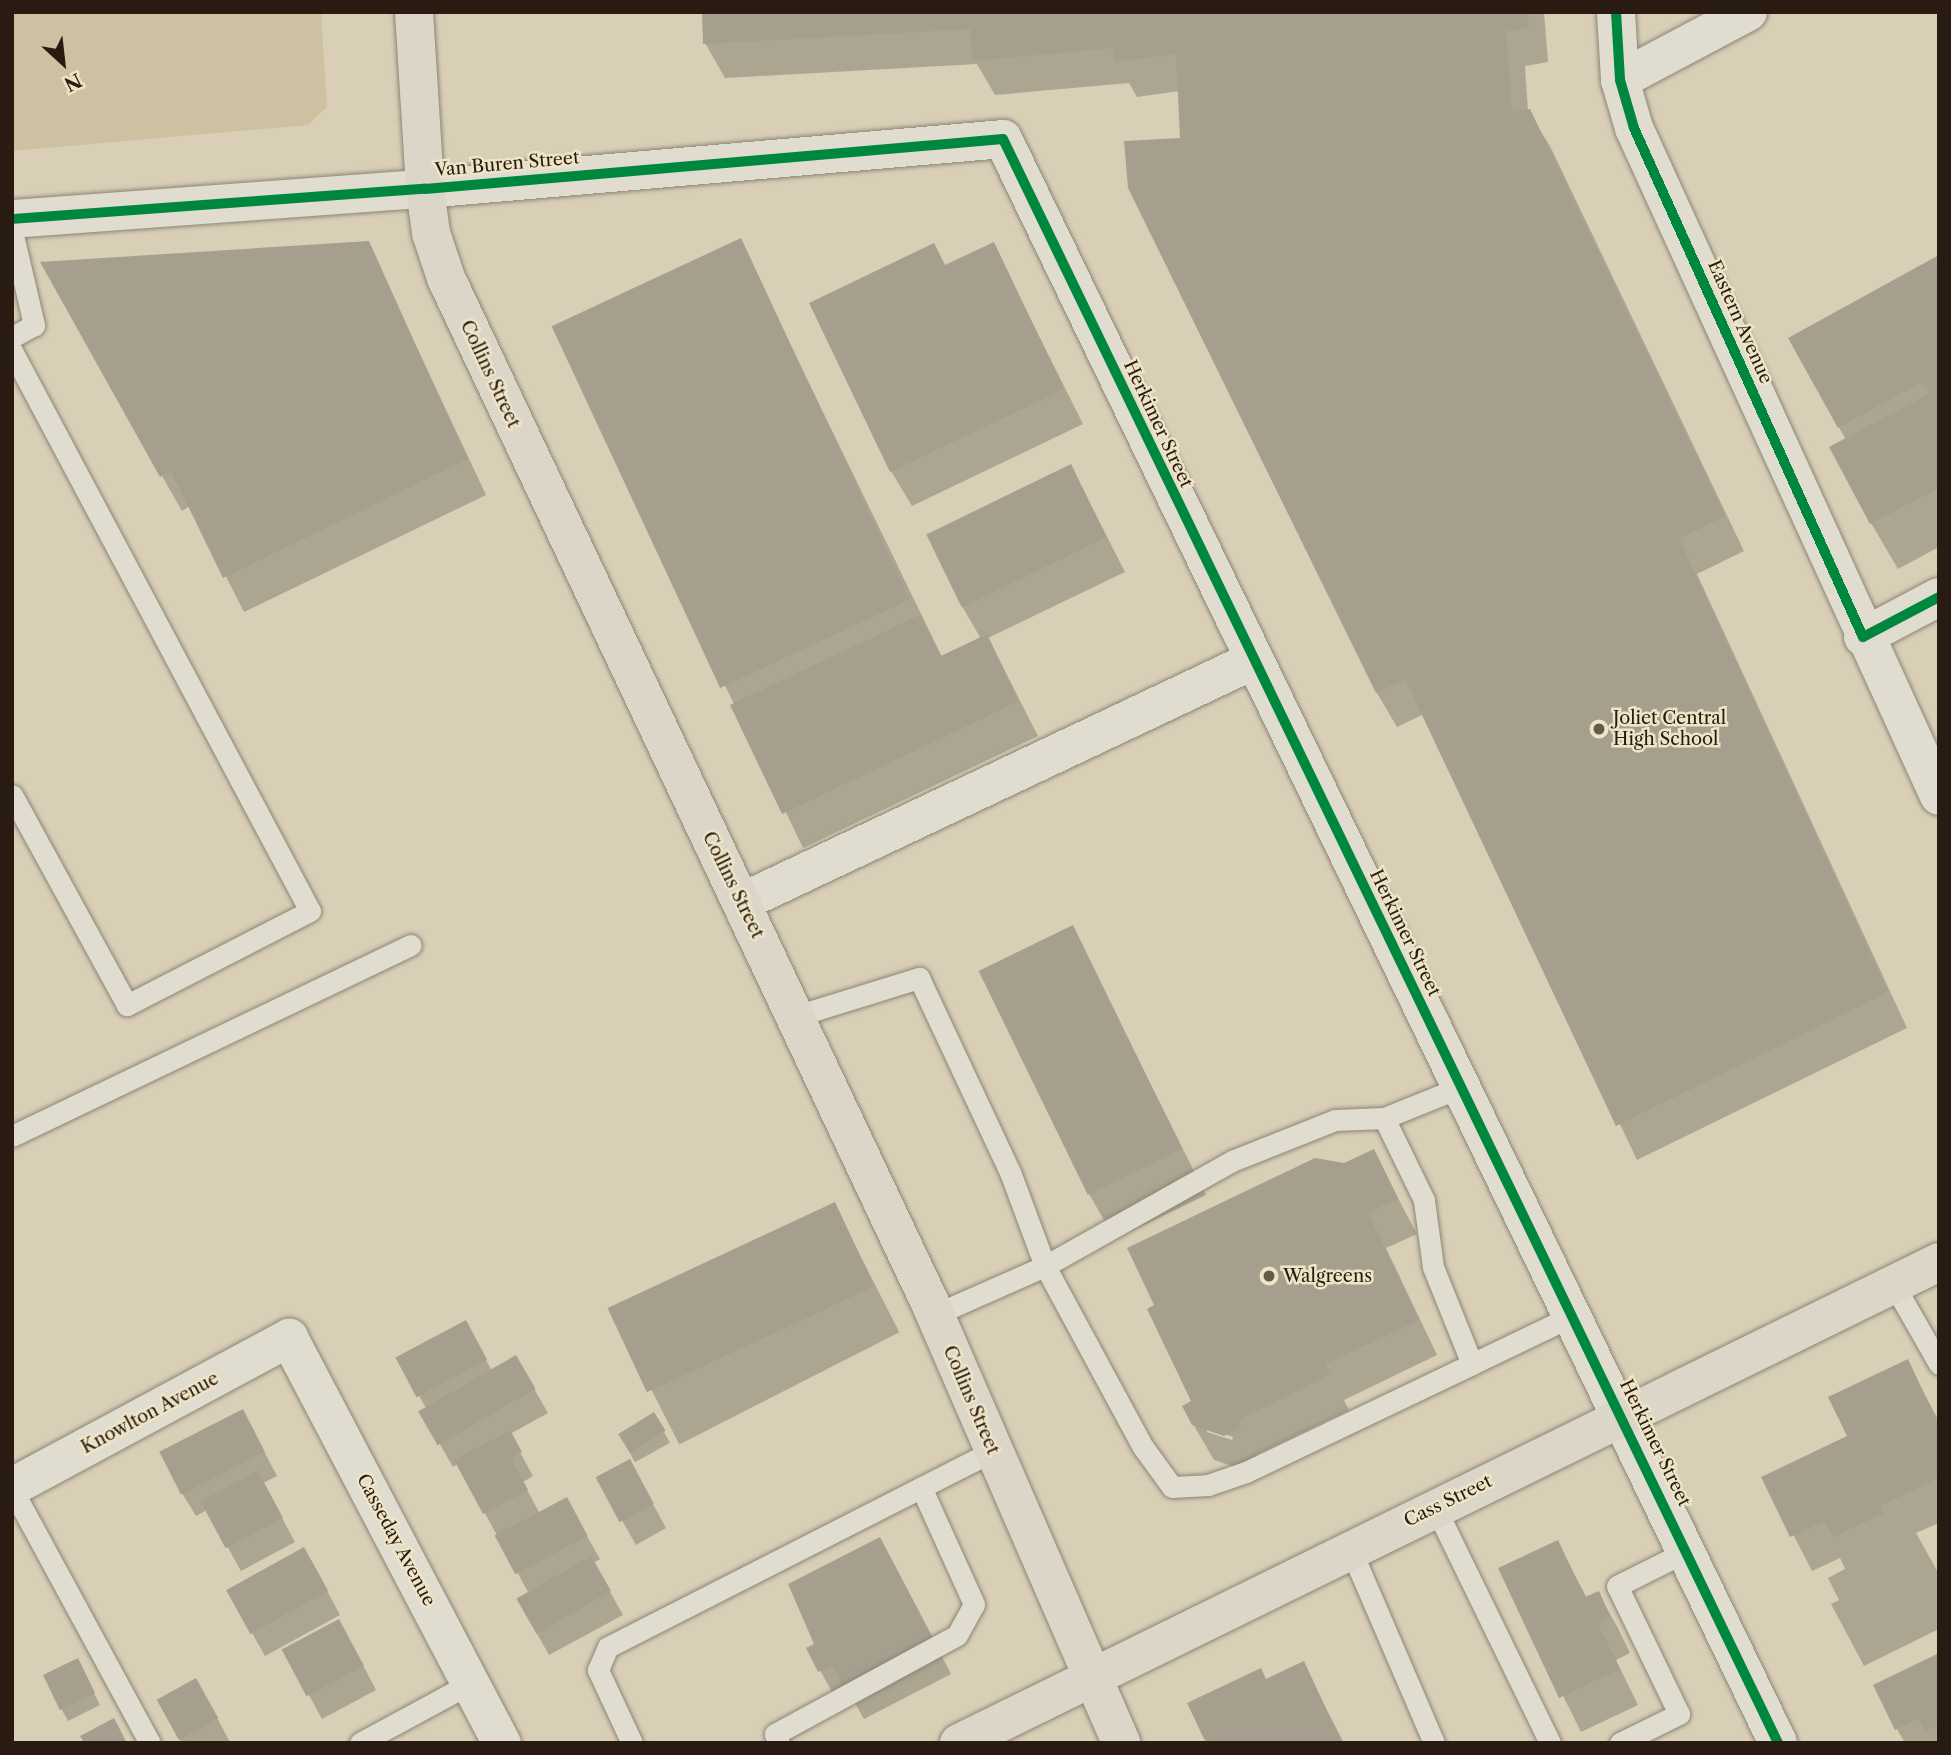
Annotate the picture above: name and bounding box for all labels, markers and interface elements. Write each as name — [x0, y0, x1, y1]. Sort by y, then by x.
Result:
north arrow — [28, 28, 98, 98]
text: N — [60, 68, 85, 96]
street label: Van Buren Street — [434, 147, 580, 181]
street label: Eastern Avenue — [1703, 257, 1777, 387]
street label: Collins Street — [456, 317, 524, 431]
street label: Herkimer Street — [1119, 357, 1197, 491]
place label: Joliet Central High School — [1613, 708, 1726, 750]
marker: Joliet Central High School — [1591, 721, 1607, 737]
street label: Collins Street — [698, 828, 768, 942]
street label: Herkimer Street — [1365, 866, 1445, 1000]
place label: Walgreens — [1283, 1265, 1372, 1287]
marker: Walgreens — [1261, 1268, 1277, 1284]
street label: Collins Street — [938, 1342, 1004, 1458]
street label: Knowlton Avenue — [77, 1367, 223, 1459]
street label: Herkimer Street — [1615, 1376, 1695, 1510]
street label: Casseday Avenue — [352, 1470, 440, 1610]
street label: Cass Street — [1401, 1471, 1495, 1531]

